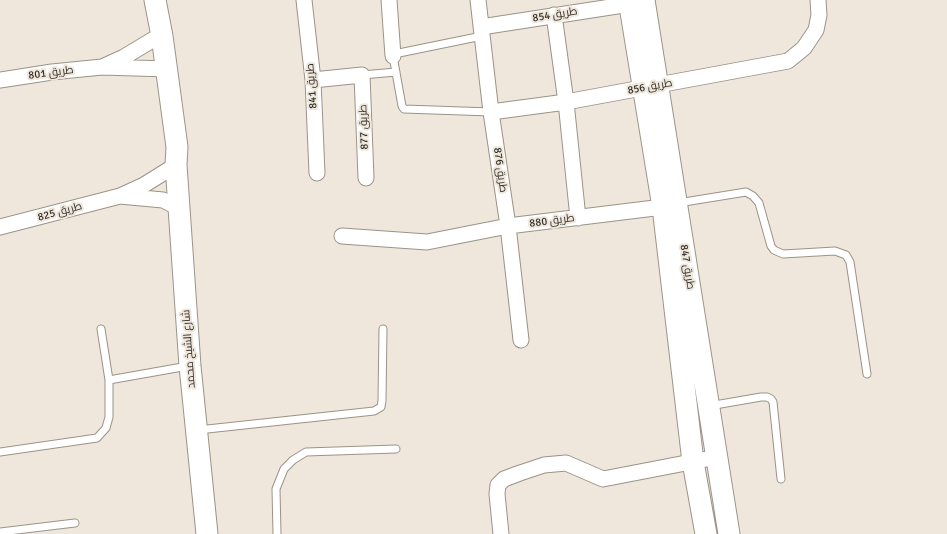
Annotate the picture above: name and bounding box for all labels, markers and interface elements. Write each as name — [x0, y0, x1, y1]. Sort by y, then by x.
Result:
street label: طريق 854 — [532, 5, 578, 25]
street label: طريق 841 — [304, 63, 320, 109]
street label: طريق 801 — [28, 64, 74, 82]
street label: طريق 856 — [627, 77, 673, 97]
street label: طريق 877 — [357, 104, 371, 150]
street label: طريق 876 — [490, 147, 510, 193]
street label: طريق 825 — [36, 200, 84, 224]
street label: طريق 880 — [529, 212, 575, 230]
street label: طريق 847 — [677, 244, 697, 290]
street label: شارع الشيخ محمد — [180, 309, 198, 389]

